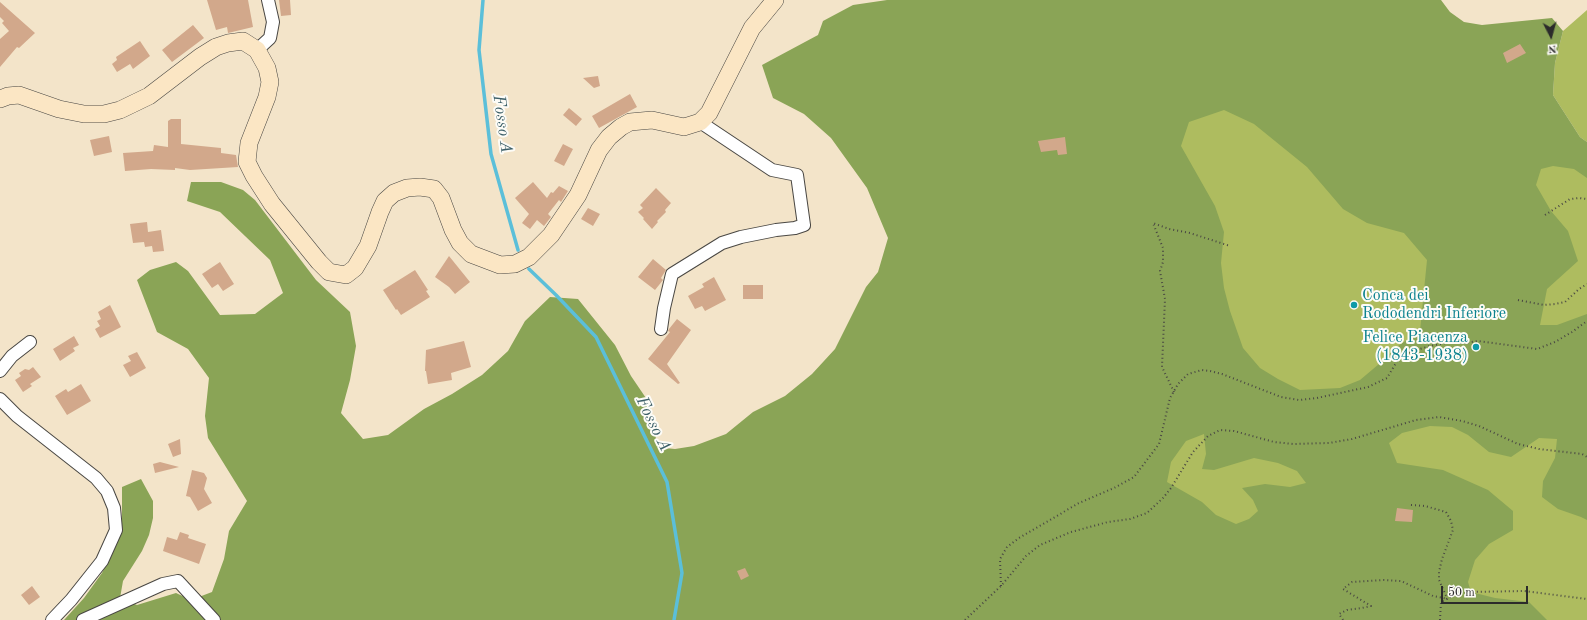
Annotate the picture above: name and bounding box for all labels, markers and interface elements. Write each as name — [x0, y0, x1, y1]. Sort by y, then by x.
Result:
north arrow — [1531, 16, 1571, 56]
text: N — [1548, 43, 1557, 54]
water label: Fosso A — [488, 94, 516, 154]
place label: Conca dei Rododendri Inferiore — [1362, 286, 1506, 324]
marker: Conca dei Rododendri Inferiore — [1349, 300, 1359, 310]
place label: Felice Piacenza (1843-1938) — [1362, 328, 1468, 366]
marker: Felice Piacenza (1843-1938) — [1471, 342, 1481, 352]
water label: Fosso A — [631, 393, 675, 455]
scale bar — [1443, 578, 1530, 604]
text: 50 m — [1448, 587, 1475, 599]

